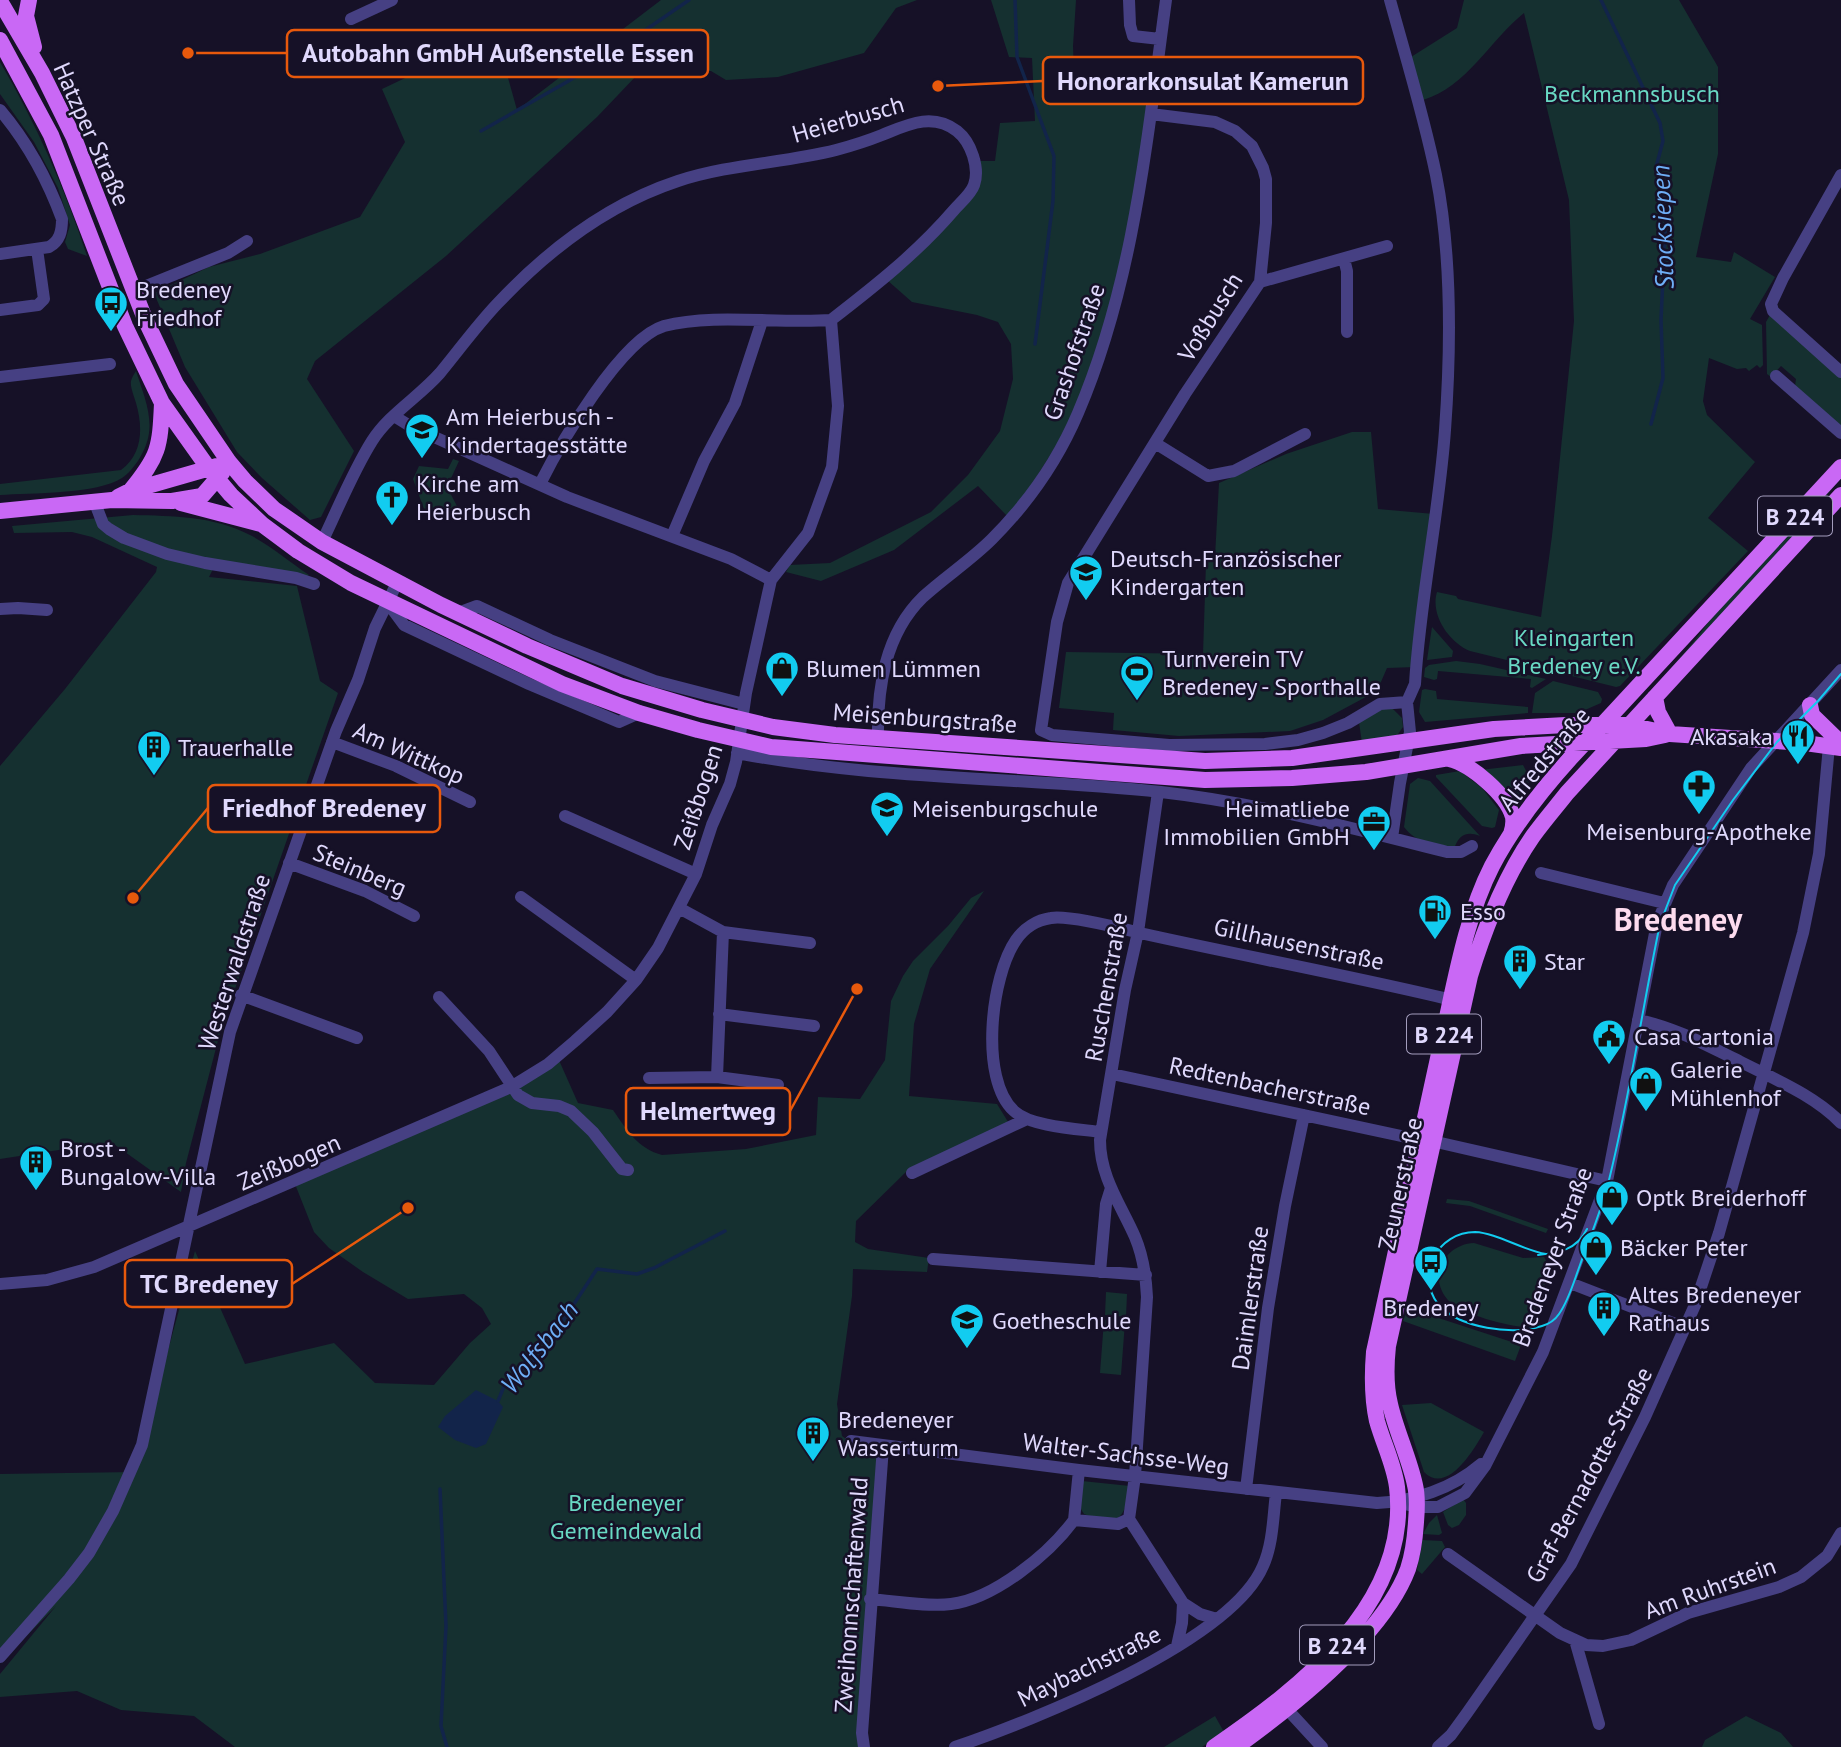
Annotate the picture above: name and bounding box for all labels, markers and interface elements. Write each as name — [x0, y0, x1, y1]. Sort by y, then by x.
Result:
callout: Autobahn GmbH Außenstelle Essen — [287, 30, 708, 77]
text: Autobahn GmbH Außenstelle Essen — [302, 36, 694, 69]
street label: Hatzper Straße — [47, 57, 137, 211]
callout: Honorarkonsulat Kamerun — [1043, 57, 1363, 104]
text: Honorarkonsulat Kamerun — [1057, 64, 1349, 97]
park label: Beckmannsbusch — [1544, 78, 1720, 109]
street label: Heierbusch — [788, 88, 908, 150]
water label: Stocksiepen — [1643, 164, 1681, 290]
street label: Voßbusch — [1170, 267, 1249, 368]
place label: Bredeney Friedhof — [136, 274, 231, 333]
street label: Grashofstraße — [1036, 279, 1112, 425]
bus stop icon: Bredeney Friedhof — [92, 284, 130, 333]
place label: Am Heierbusch - Kindertagesstätte — [446, 401, 628, 460]
school or university icon: Am Heierbusch - Kindertagesstätte — [403, 411, 441, 460]
place label: Kirche am Heierbusch — [416, 468, 531, 527]
church icon: Kirche am Heierbusch — [373, 478, 411, 527]
road number: B 224 — [1758, 496, 1832, 536]
place label: Deutsch-Französischer Kindergarten — [1110, 543, 1341, 602]
school or university icon: Deutsch-Französischer Kindergarten — [1067, 553, 1105, 602]
park label: Kleingarten Bredeney e.V. — [1507, 622, 1641, 681]
place label: Turnverein TV Bredeney - Sporthalle — [1162, 643, 1381, 702]
shop icon: Blumen Lümmen — [763, 649, 801, 698]
place label: Blumen Lümmen — [806, 653, 981, 684]
sports icon: Turnverein TV Bredeney - Sporthalle — [1118, 653, 1156, 702]
street label: Meisenburgstraße — [832, 696, 1018, 740]
street label: Alfredstraße — [1491, 701, 1597, 817]
street label: Am Wittkop — [348, 715, 470, 791]
restaurant icon: Akasaka — [1779, 717, 1817, 766]
place label: Akasaka — [1690, 721, 1773, 752]
building icon: Trauerhalle — [135, 728, 173, 777]
place label: Trauerhalle — [178, 732, 293, 763]
street label: Zeißbogen — [666, 741, 730, 853]
pharmacy icon: Meisenburg-Apotheke — [1680, 767, 1718, 816]
callout: Friedhof Bredeney — [208, 785, 440, 832]
school or university icon: Meisenburgschule — [868, 789, 906, 838]
text: Friedhof Bredeney — [222, 791, 426, 824]
place label: Meisenburgschule — [912, 793, 1098, 824]
place label: Heimatliebe Immobilien GmbH — [1163, 793, 1350, 852]
office icon: Heimatliebe Immobilien GmbH — [1355, 803, 1393, 852]
place label: Meisenburg-Apotheke — [1586, 816, 1812, 847]
street label: Steinberg — [309, 836, 411, 904]
street label: Westerwaldstraße — [191, 870, 277, 1054]
fuel station icon: Esso — [1416, 892, 1454, 941]
place label: Esso — [1460, 896, 1506, 927]
district label: Bredeney — [1614, 898, 1743, 940]
street label: Ruschenstraße — [1078, 910, 1134, 1064]
street label: Gillhausenstraße — [1211, 911, 1387, 977]
building icon: Star — [1501, 942, 1539, 991]
place label: Star — [1544, 946, 1585, 977]
road number: B 224 — [1407, 1015, 1481, 1054]
public building icon: Casa Cartonia — [1590, 1017, 1628, 1066]
place label: Casa Cartonia — [1634, 1021, 1774, 1052]
street label: Redtenbacherstraße — [1166, 1049, 1374, 1123]
place label: Galerie Mühlenhof — [1670, 1054, 1782, 1113]
shop icon: Galerie Mühlenhof — [1627, 1064, 1665, 1113]
callout: Helmertweg — [626, 1088, 790, 1135]
text: Helmertweg — [640, 1094, 776, 1127]
street label: Zeunerstraße — [1371, 1115, 1429, 1253]
street label: Zeißbogen — [233, 1126, 345, 1198]
place label: Brost - Bungalow-Villa — [60, 1133, 216, 1192]
building icon: Brost - Bungalow-Villa — [17, 1143, 55, 1192]
street label: Bredeneyer Straße — [1505, 1163, 1599, 1351]
shop icon: Optk Breiderhoff — [1593, 1178, 1631, 1227]
place label: Optk Breiderhoff — [1636, 1182, 1807, 1213]
street label: Daimlerstraße — [1225, 1224, 1275, 1372]
shop icon: Bäcker Peter — [1577, 1228, 1615, 1277]
place label: Bäcker Peter — [1620, 1232, 1748, 1263]
bus stop icon: Bredeney — [1412, 1243, 1450, 1292]
callout: TC Bredeney — [125, 1260, 292, 1307]
text: TC Bredeney — [140, 1267, 279, 1300]
place label: Altes Bredeneyer Rathaus — [1628, 1279, 1801, 1338]
building icon: Altes Bredeneyer Rathaus — [1585, 1289, 1623, 1338]
place label: Bredeney — [1383, 1292, 1479, 1323]
water label: Wolfsbach — [493, 1294, 585, 1400]
school or university icon: Goetheschule — [948, 1301, 986, 1350]
place label: Goetheschule — [992, 1305, 1131, 1336]
street label: Graf-Bernadotte-Straße — [1519, 1362, 1659, 1588]
place label: Bredeneyer Wasserturm — [838, 1404, 959, 1463]
building icon: Bredeneyer Wasserturm — [794, 1414, 832, 1463]
street label: Walter-Sachsse-Weg — [1021, 1426, 1231, 1482]
street label: Zweihonnschaftenwald — [827, 1476, 875, 1714]
park label: Bredeneyer Gemeindewald — [550, 1487, 702, 1546]
street label: Am Ruhrstein — [1640, 1550, 1780, 1626]
street label: Maybachstraße — [1012, 1618, 1166, 1714]
road number: B 224 — [1300, 1626, 1374, 1664]

